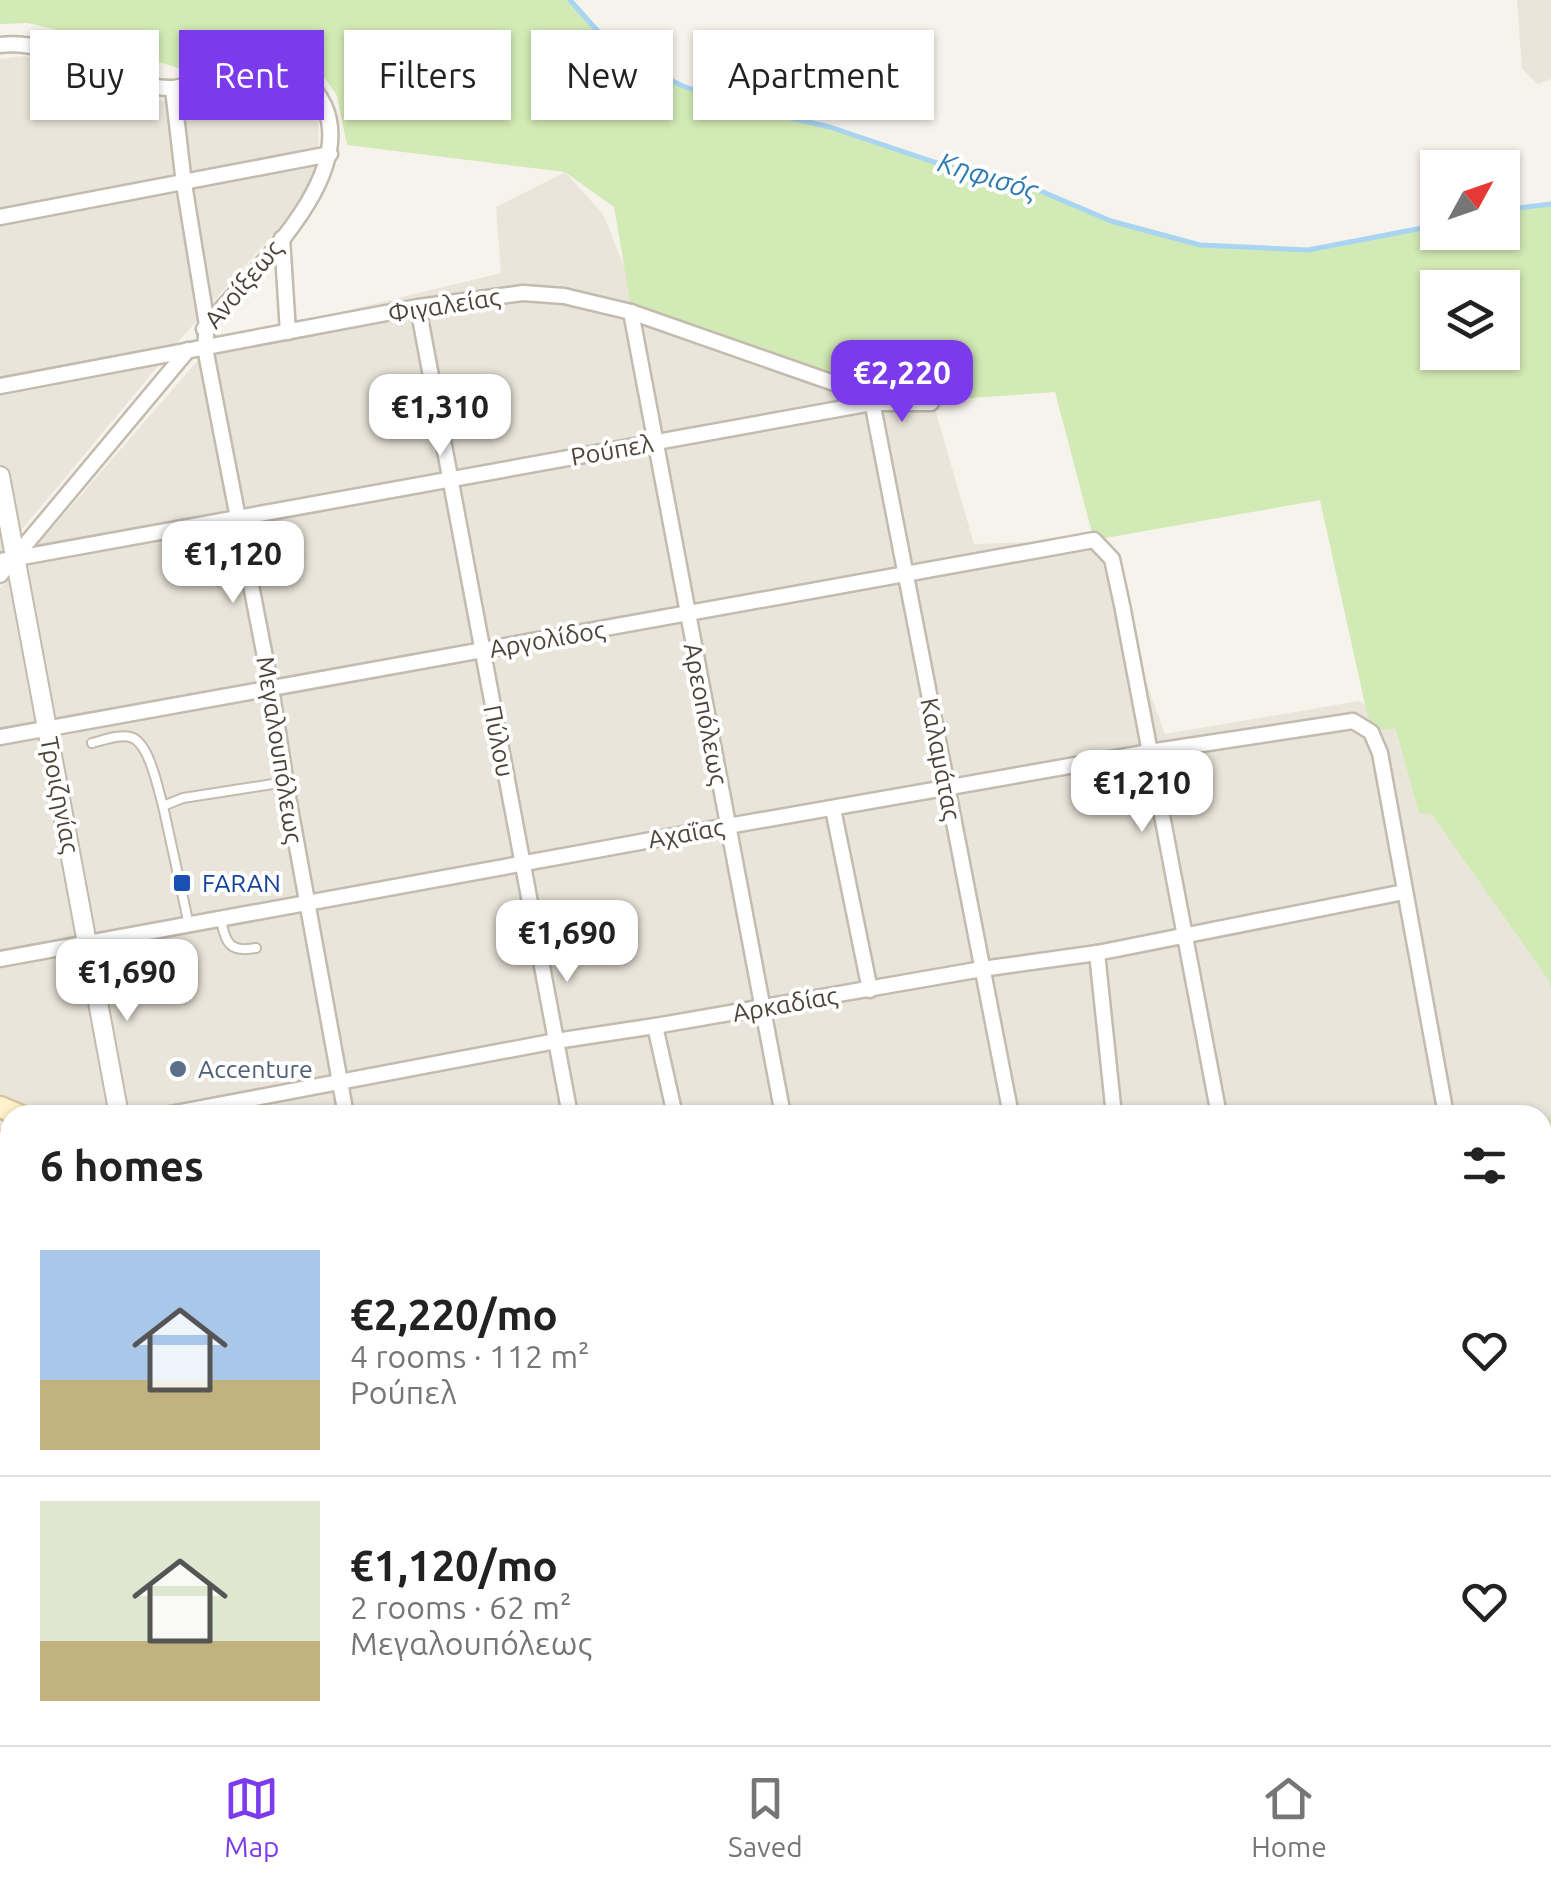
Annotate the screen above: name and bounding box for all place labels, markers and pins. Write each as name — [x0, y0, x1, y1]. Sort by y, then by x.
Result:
pin: €2,220 — [821, 340, 983, 425]
pin: €1,310 — [359, 374, 521, 459]
pin: €1,120 — [152, 521, 314, 606]
pin: €1,210 — [1061, 750, 1223, 835]
place label: FARAN — [202, 869, 281, 897]
marker: FARAN — [171, 872, 193, 894]
pin: €1,690 — [486, 900, 648, 985]
pin: €1,690 — [46, 939, 208, 1024]
place label: Accenture — [198, 1055, 313, 1083]
marker: Accenture — [167, 1058, 189, 1080]

